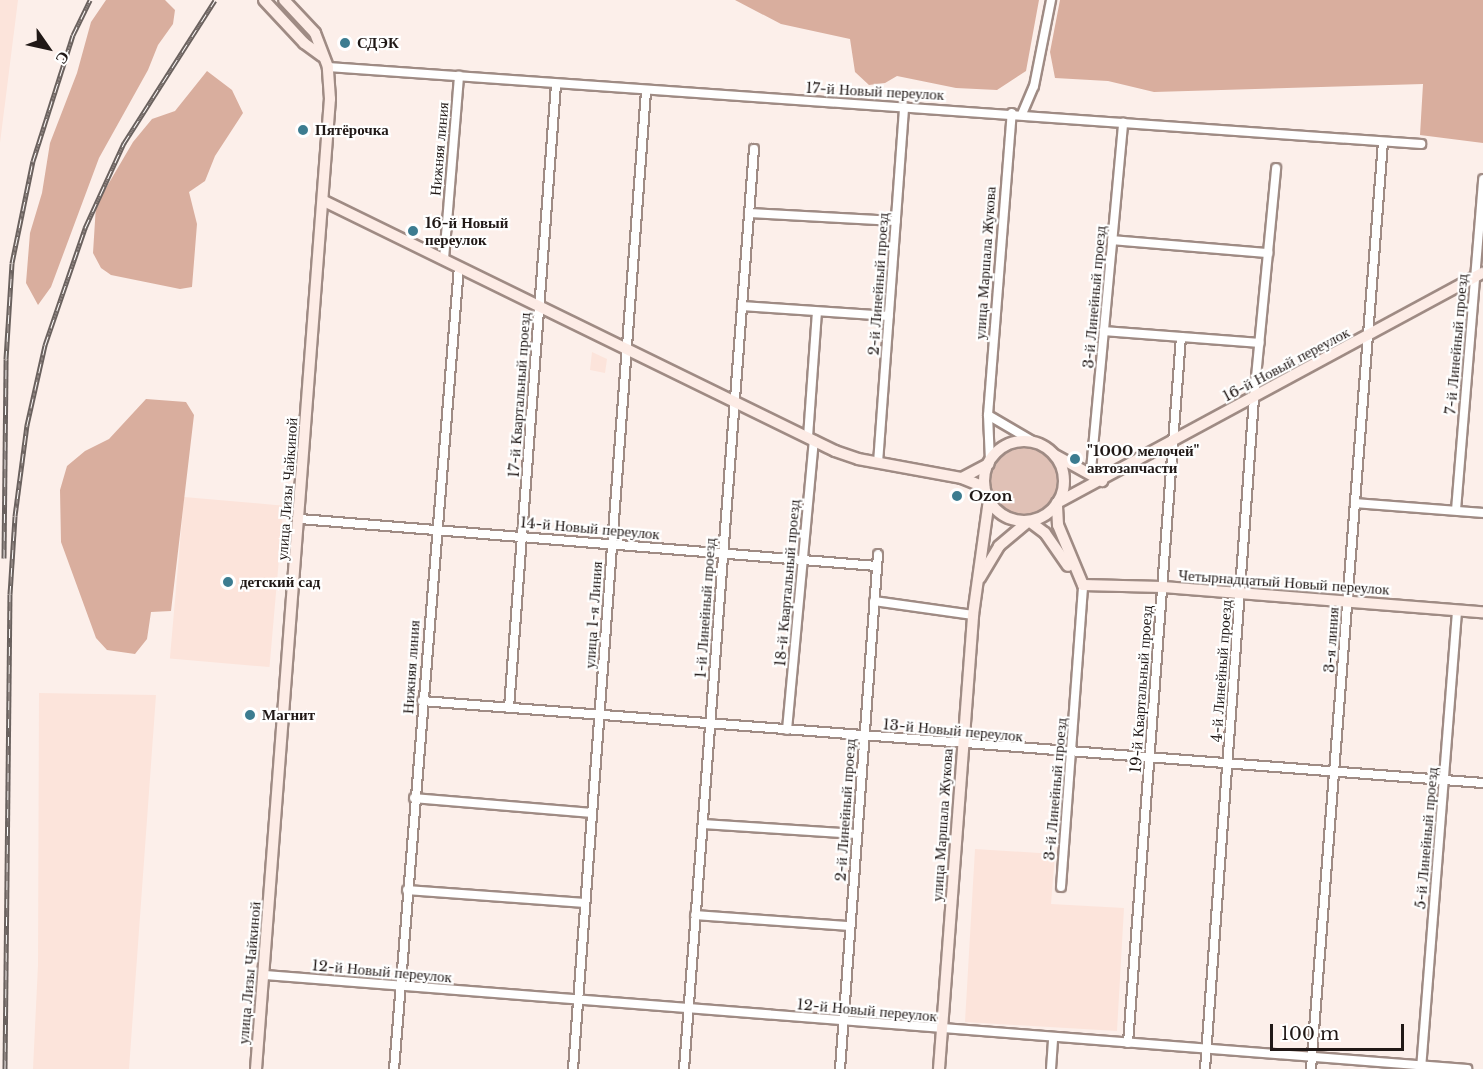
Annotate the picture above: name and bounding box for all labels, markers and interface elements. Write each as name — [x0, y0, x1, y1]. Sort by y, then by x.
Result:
north arrow — [18, 18, 78, 78]
place label: СДЭК — [357, 34, 399, 52]
marker: СДЭК — [338, 36, 352, 50]
text: С — [51, 48, 74, 68]
street label: 17-й Новый переулок — [805, 78, 945, 104]
street label: Нижняя линия — [426, 101, 452, 197]
place label: Пятёрочка — [315, 121, 389, 139]
marker: Пятёрочка — [296, 123, 310, 137]
street label: улица Маршала Жукова — [971, 186, 999, 340]
street label: 2-й Линейный проезд — [864, 212, 892, 356]
place label: 16-й Новый переулок — [425, 213, 508, 248]
marker: 16-й Новый переулок — [406, 224, 420, 238]
street label: 3-й Линейный проезд — [1079, 225, 1109, 369]
street label: 7-й Линейный проезд — [1441, 273, 1471, 415]
street label: 17-й Квартальный проезд — [504, 312, 534, 478]
street label: 16-й Новый переулок — [1220, 323, 1352, 405]
street label: улица Лизы Чайкиной — [273, 417, 301, 561]
place label: "1000 мелочей" автозапчасти — [1087, 441, 1199, 476]
marker: "1000 мелочей" автозапчасти — [1068, 452, 1082, 466]
place label: Ozon — [969, 487, 1012, 505]
marker: Ozon — [950, 489, 964, 503]
street label: 18-й Квартальный проезд — [771, 499, 803, 667]
street label: 14-й Новый переулок — [519, 513, 661, 543]
street label: 1-й Линейный проезд — [691, 537, 719, 679]
street label: улица 1-я Линия — [580, 561, 606, 669]
street label: Четырнадцатый Новый переулок — [1178, 566, 1390, 598]
place label: детский сад — [240, 573, 320, 591]
marker: детский сад — [221, 575, 235, 589]
street label: 4-й Линейный проезд — [1207, 599, 1235, 743]
street label: 19-й Квартальный проезд — [1126, 605, 1156, 773]
street label: 3-я линия — [1320, 607, 1342, 673]
street label: Нижняя линия — [399, 620, 423, 714]
place label: Магнит — [262, 706, 315, 724]
marker: Магнит — [243, 708, 257, 722]
street label: 13-й Новый переулок — [882, 715, 1024, 745]
street label: 3-й Линейный проезд — [1040, 717, 1070, 861]
street label: 2-й Линейный проезд — [831, 738, 859, 882]
street label: улица Маршала Жукова — [928, 748, 956, 902]
street label: 5-й Линейный проезд — [1411, 766, 1441, 910]
street label: улица Лизы Чайкиной — [234, 901, 264, 1045]
street label: 12-й Новый переулок — [311, 956, 453, 986]
street label: 12-й Новый переулок — [796, 995, 938, 1025]
scale bar — [1273, 1012, 1406, 1050]
text: 100 m — [1281, 1023, 1339, 1045]

